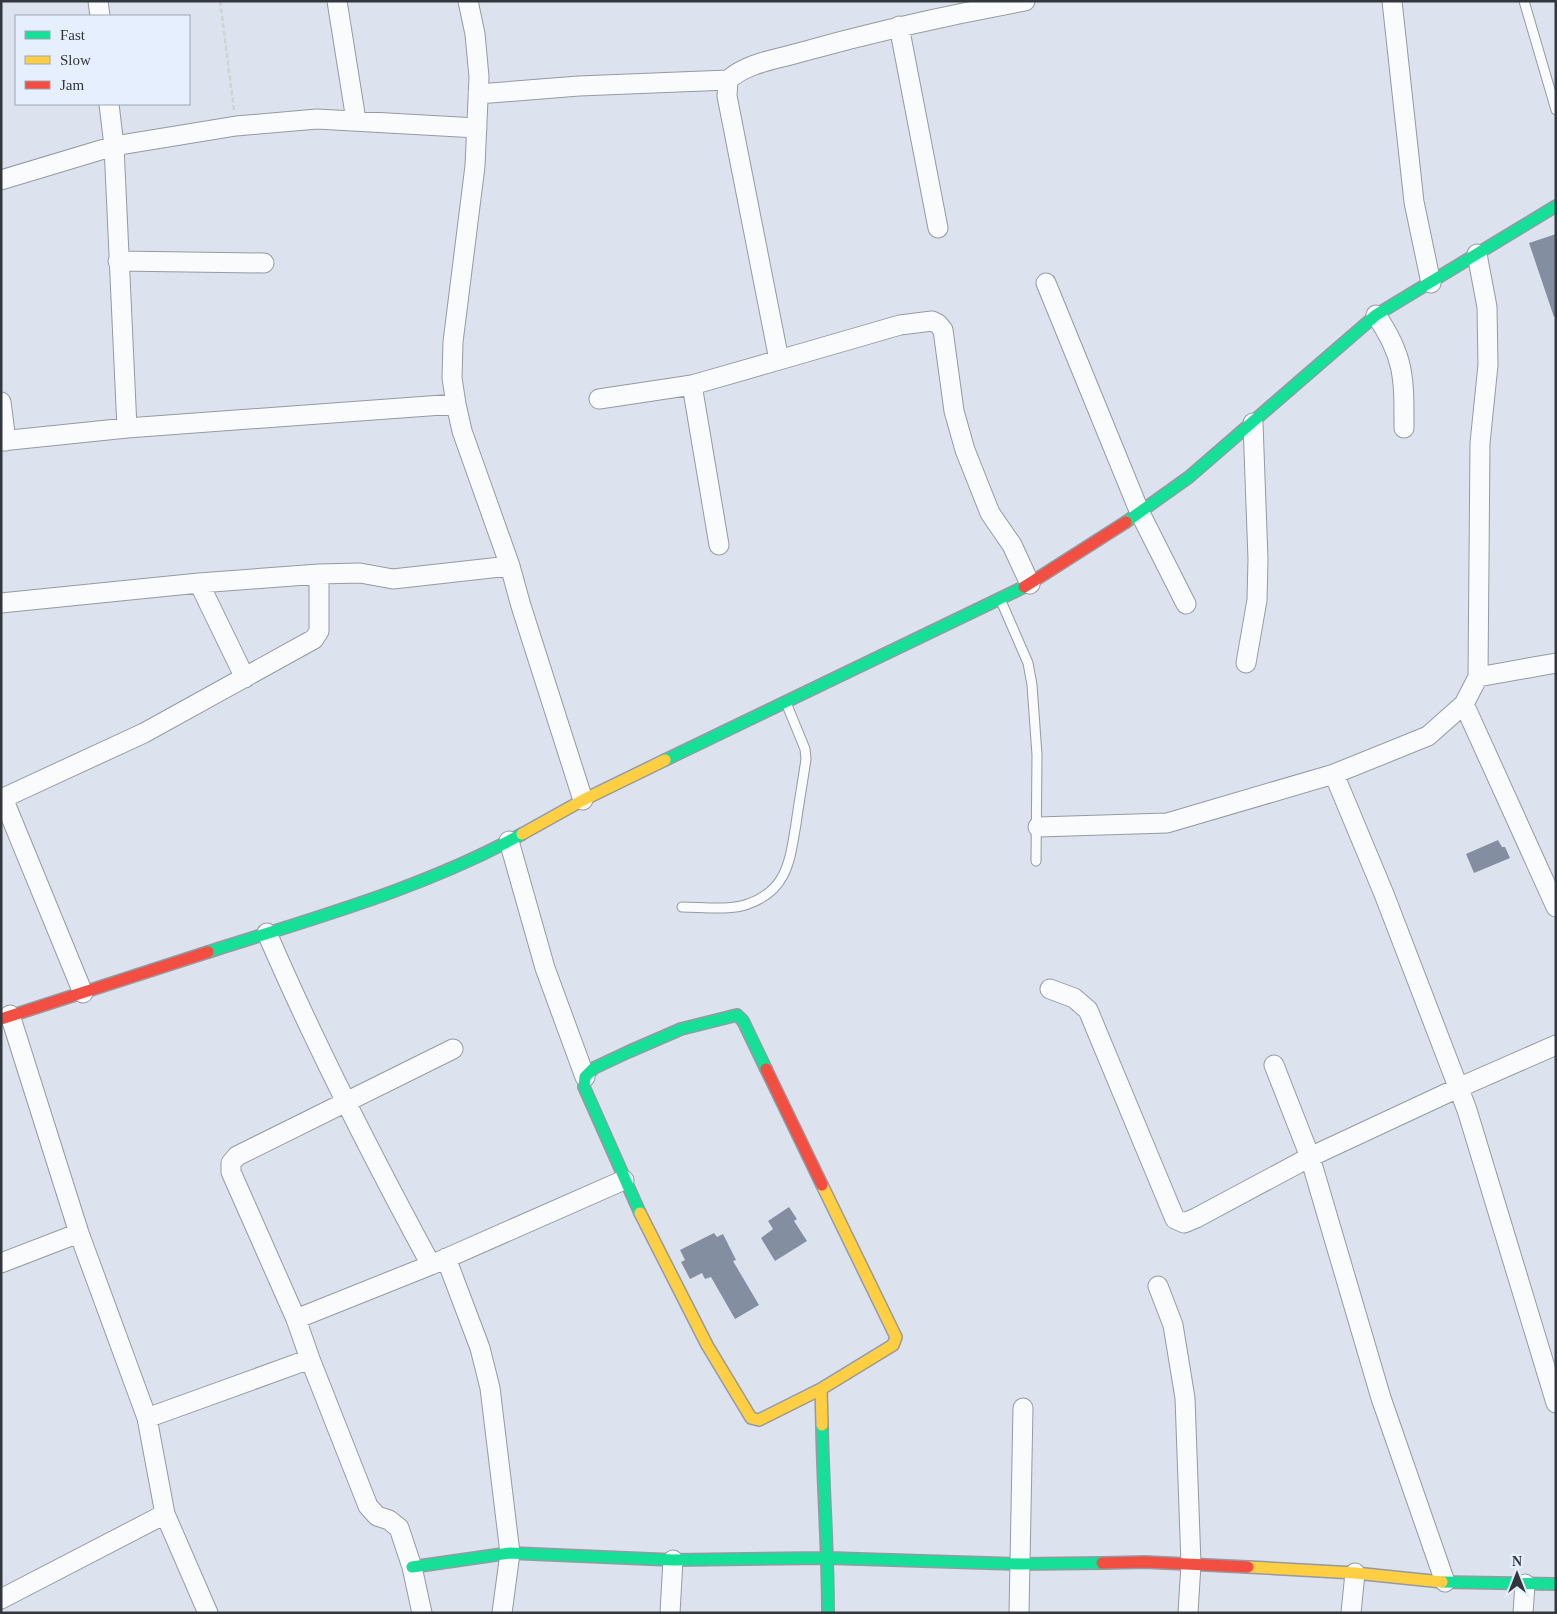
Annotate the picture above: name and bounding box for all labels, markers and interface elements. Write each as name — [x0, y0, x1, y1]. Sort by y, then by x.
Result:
legend — [15, 15, 190, 105]
text: Fast — [60, 27, 86, 43]
text: Slow — [60, 52, 91, 68]
text: Jam — [60, 77, 84, 93]
north arrow — [1492, 1549, 1542, 1599]
text: N — [1512, 1554, 1522, 1569]

